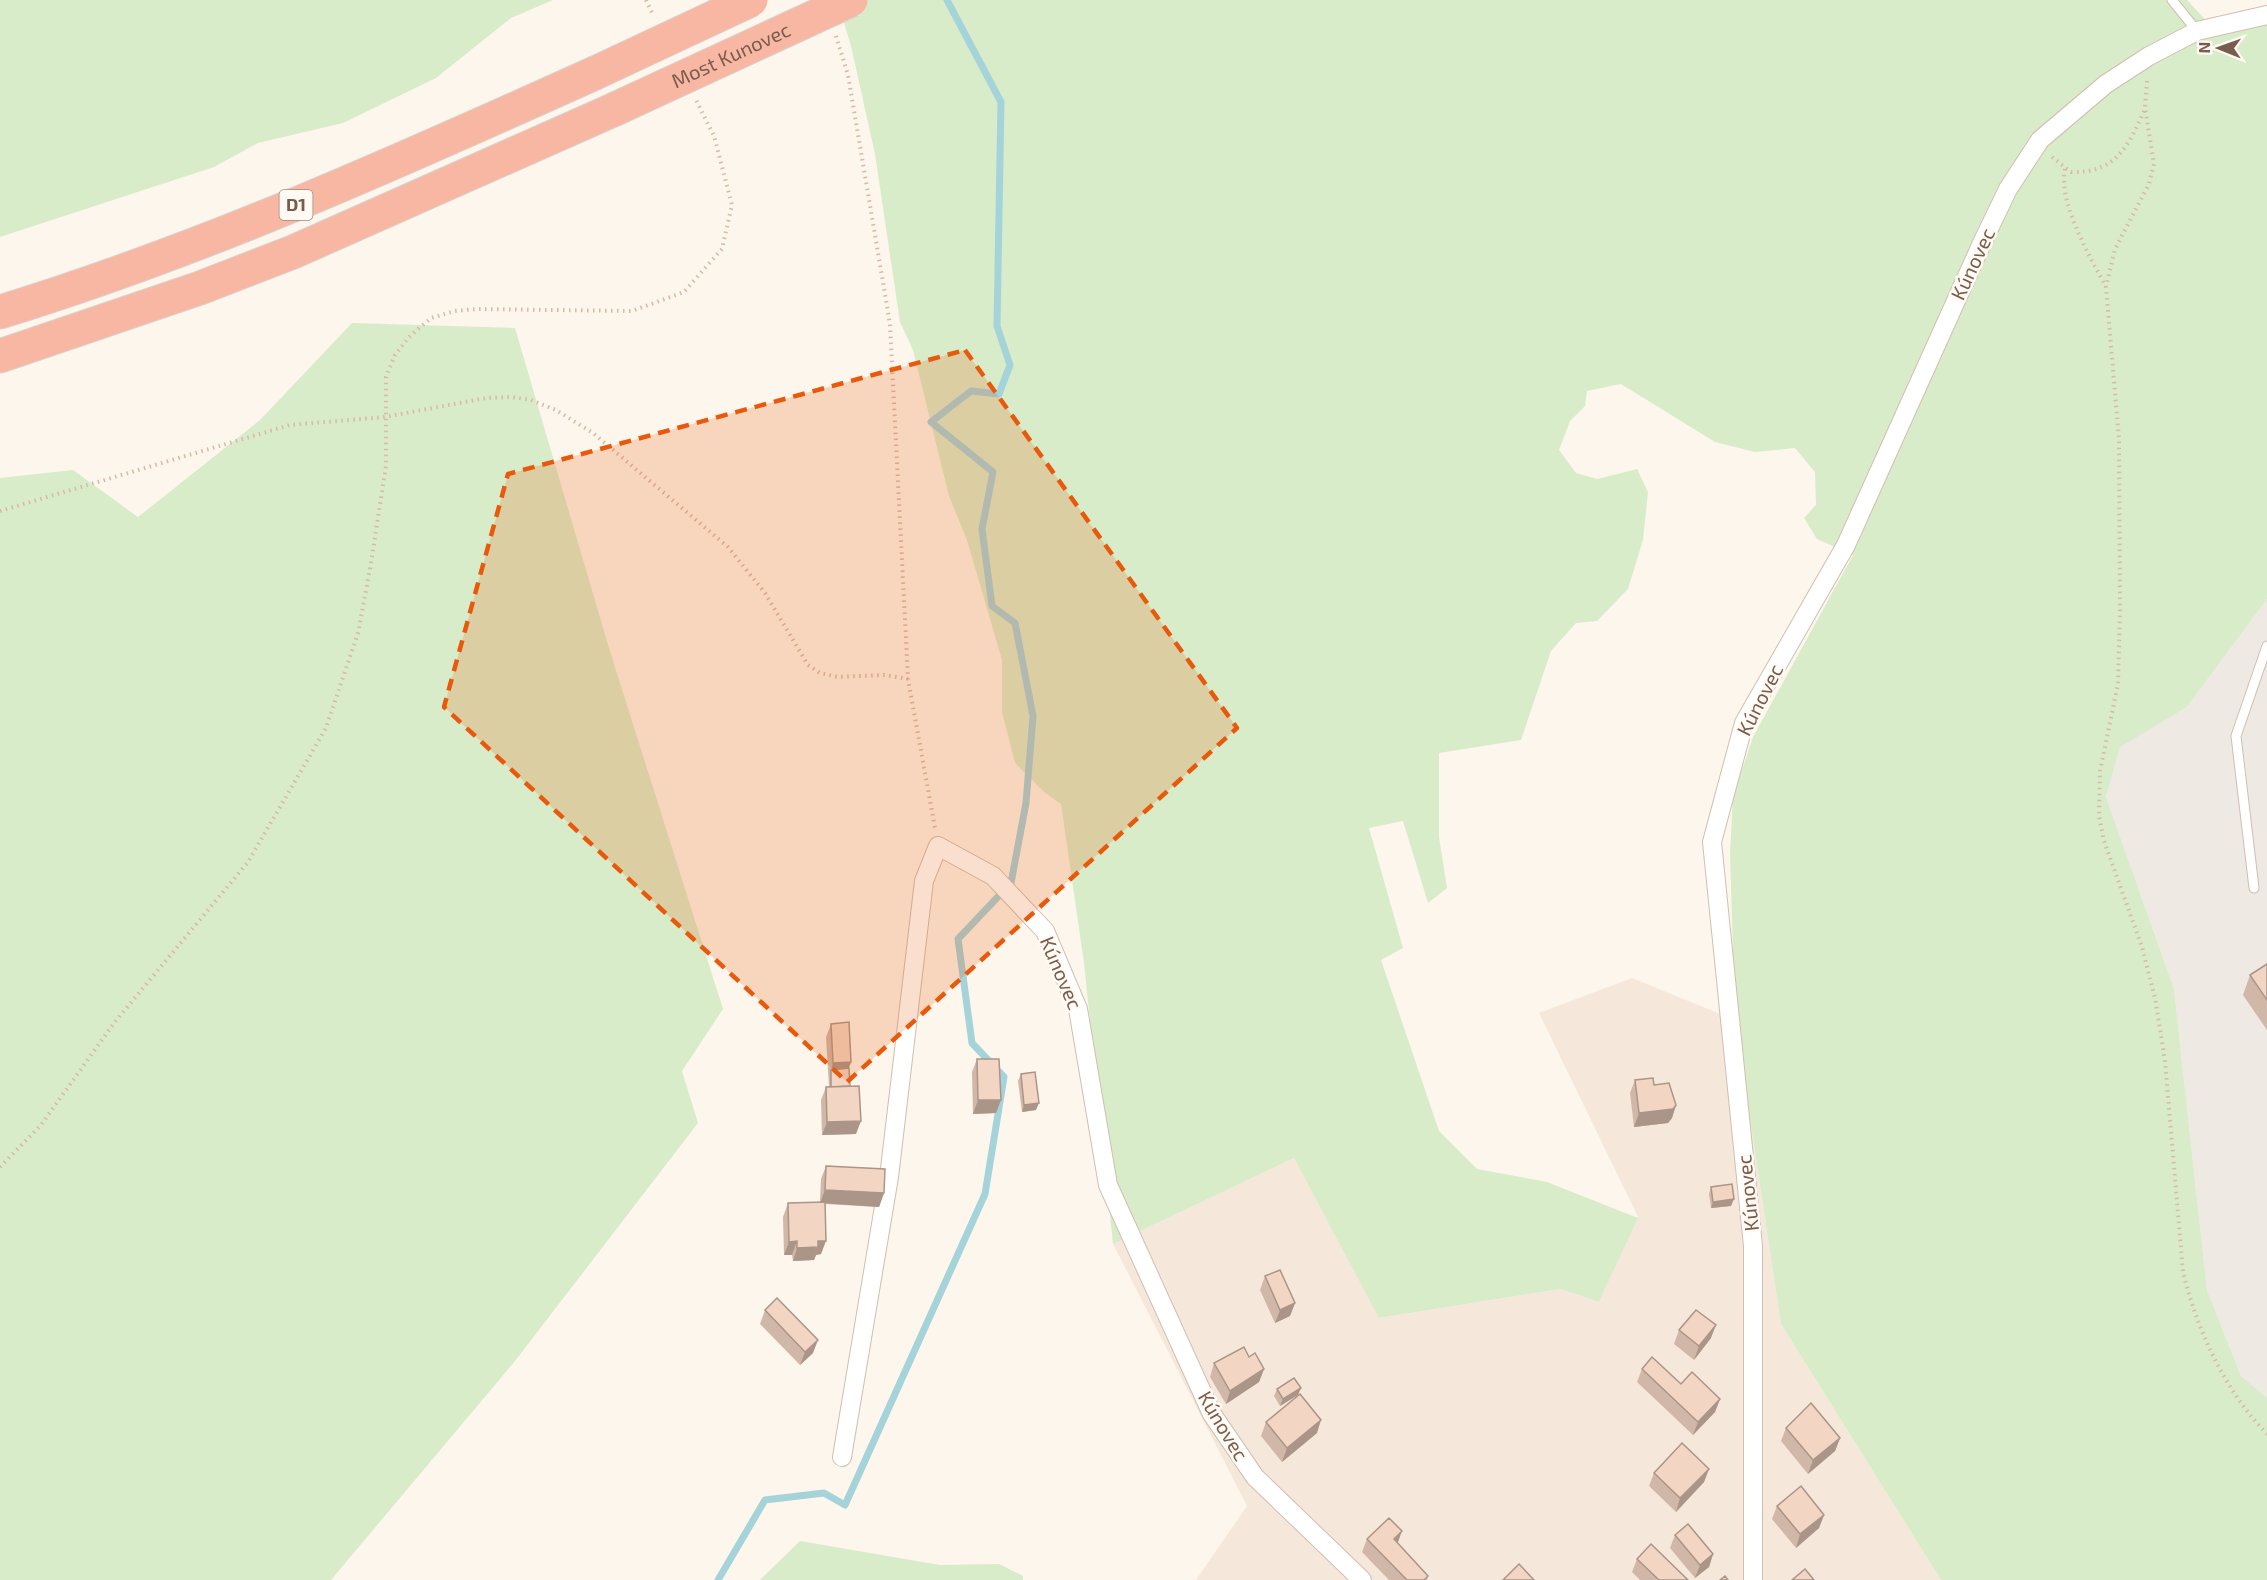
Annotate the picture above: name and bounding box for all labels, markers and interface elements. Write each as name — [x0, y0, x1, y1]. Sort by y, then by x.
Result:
street label: Most Kunovec — [667, 17, 794, 92]
north arrow — [2189, 18, 2249, 78]
text: N — [2194, 42, 2213, 54]
road number: D1 — [280, 190, 312, 220]
street label: Kúnovec — [1945, 223, 1999, 304]
street label: Kúnovec — [1731, 660, 1787, 739]
street label: Kúnovec — [1036, 932, 1088, 1013]
street label: Kúnovec — [1731, 1153, 1763, 1233]
street label: Kúnovec — [1194, 1386, 1254, 1465]

